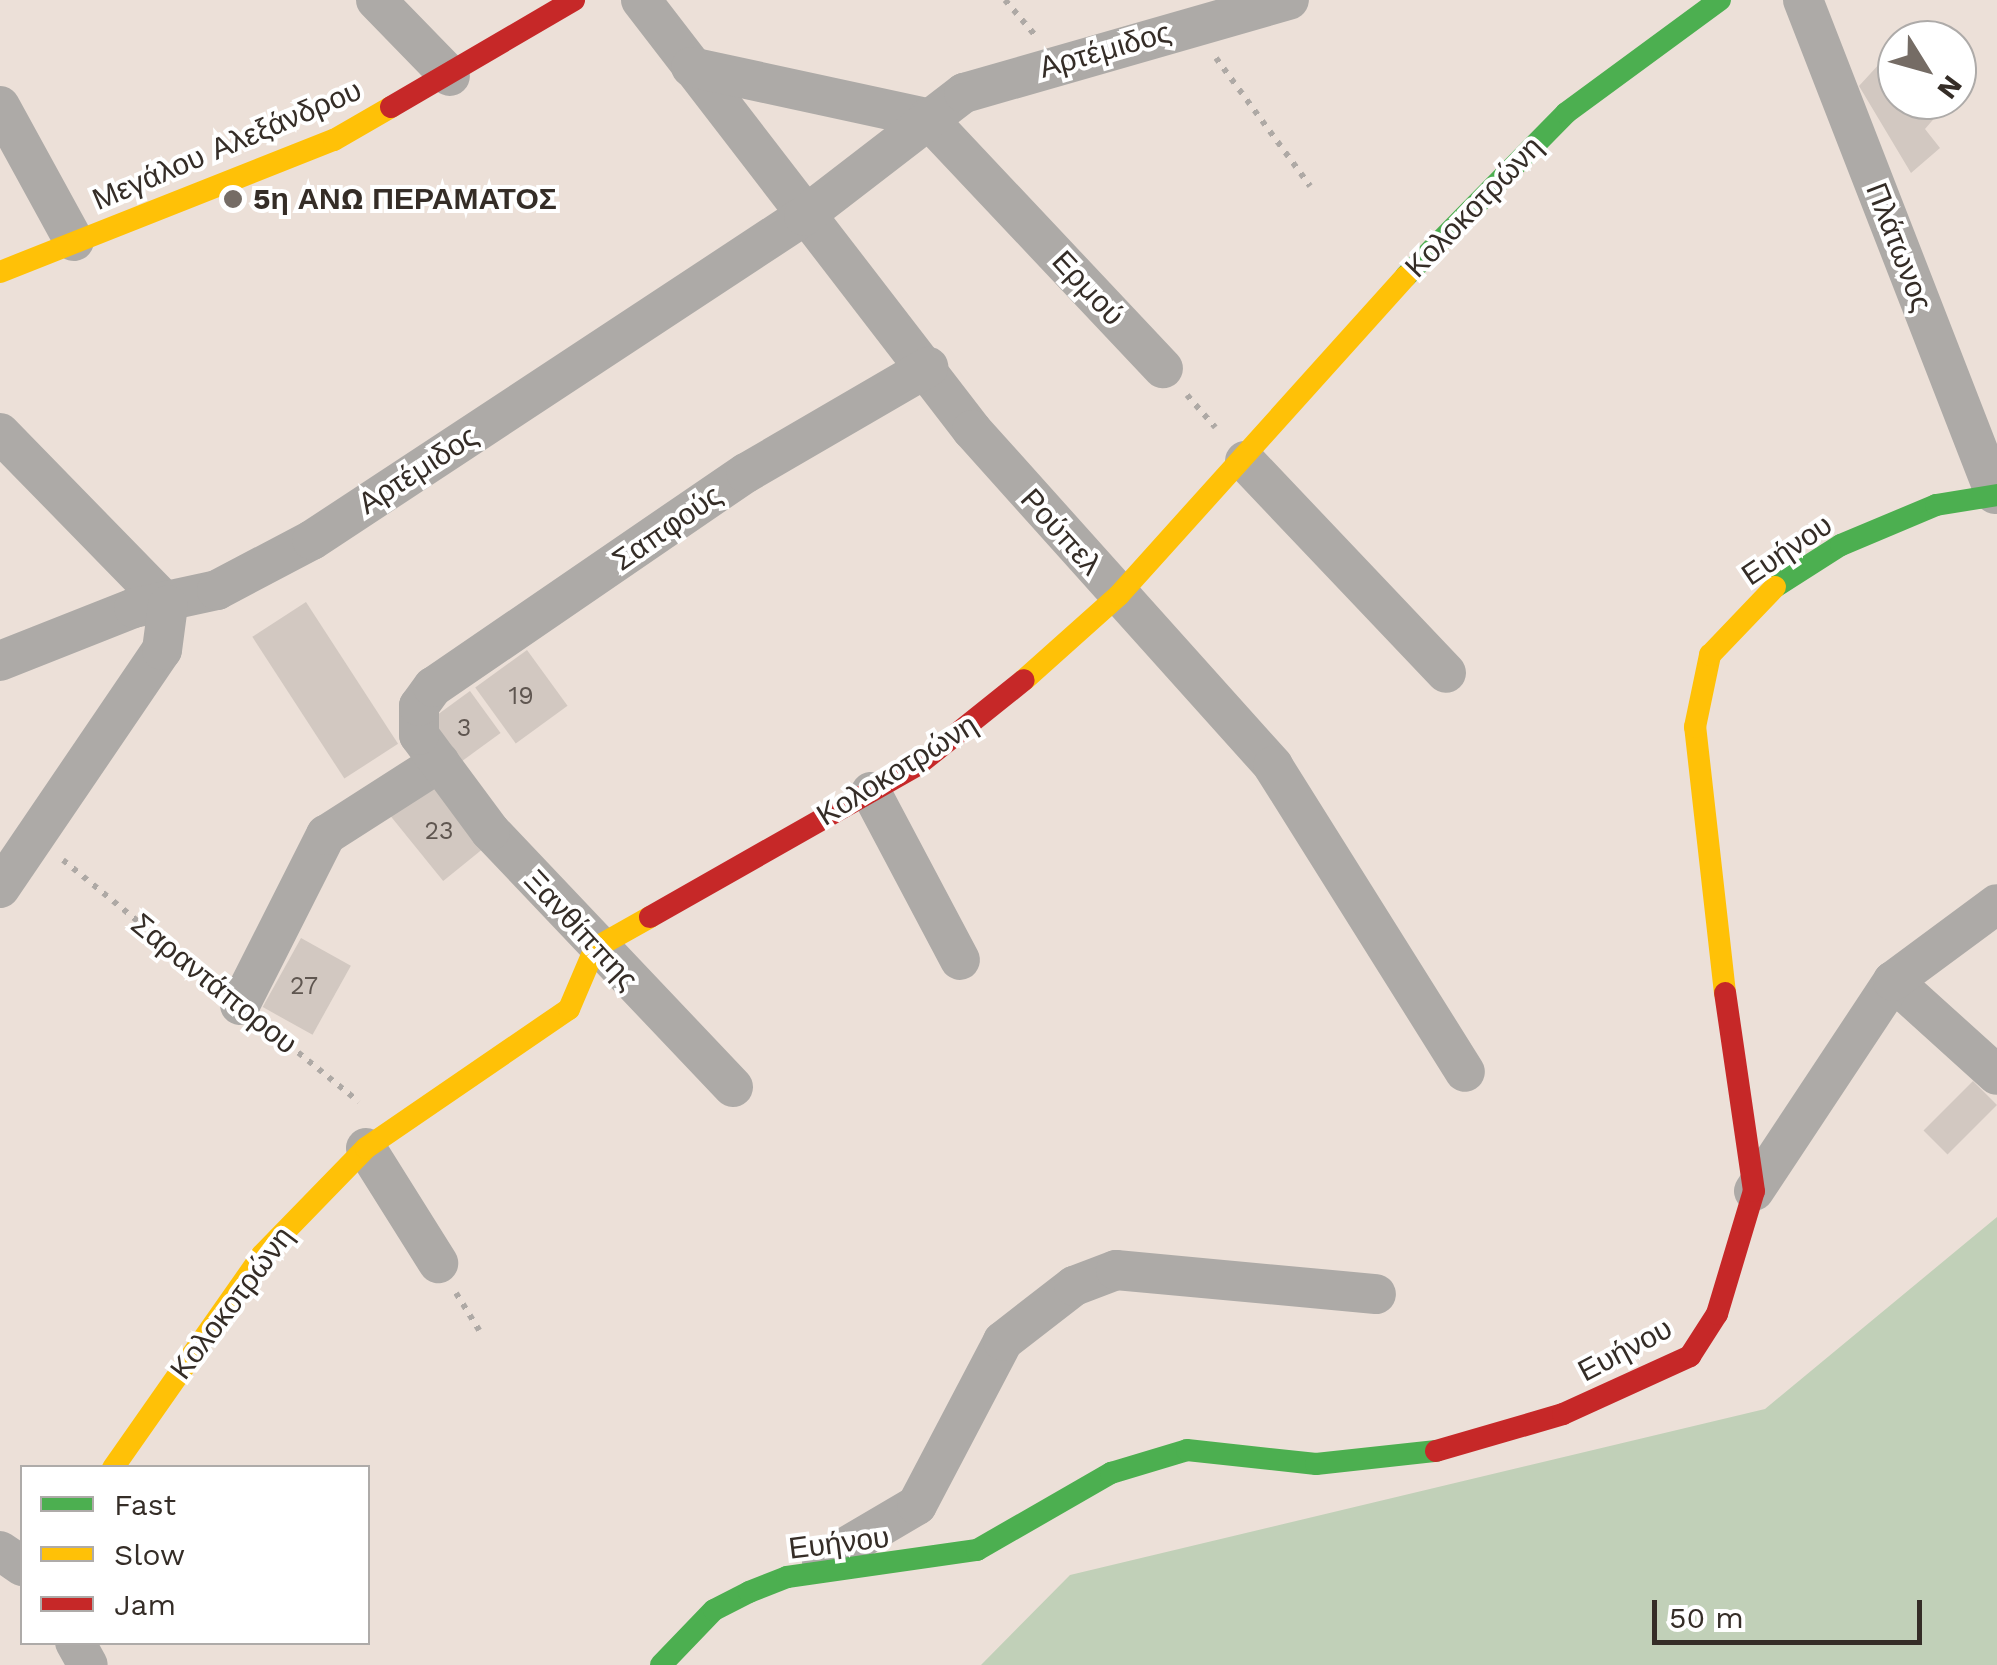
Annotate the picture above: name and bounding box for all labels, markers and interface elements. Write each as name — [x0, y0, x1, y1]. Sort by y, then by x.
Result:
street label: Αρτέμιδος — [1035, 14, 1175, 86]
north arrow — [1877, 20, 1977, 120]
text: N — [1930, 69, 1969, 105]
street label: Μεγάλου Αλεξάνδρου — [87, 72, 367, 218]
street label: Κολοκοτρώνη — [1398, 129, 1550, 285]
street label: Πλάτωνος — [1858, 178, 1940, 316]
place label: 5η ΑΝΩ ΠΕΡΑΜΑΤΟΣ — [253, 181, 557, 217]
marker: 5η ΑΝΩ ΠΕΡΑΜΑΤΟΣ — [222, 188, 244, 210]
street label: Ερμού — [1045, 243, 1131, 333]
street label: Αρτέμιδος — [352, 418, 484, 522]
street label: Σαπφούς — [605, 477, 729, 579]
street label: Ρούπελ — [1013, 481, 1109, 583]
street label: Ευήνου — [1735, 507, 1839, 593]
house number: 19 — [508, 681, 534, 711]
street label: Κολοκοτρώνη — [810, 707, 984, 833]
house number: 3 — [457, 713, 471, 743]
house number: 23 — [424, 816, 454, 846]
street label: Ξανθίππης — [517, 863, 645, 997]
street label: Σαραντάπορου — [124, 906, 304, 1062]
house number: 27 — [290, 971, 318, 1001]
street label: Κολοκοτρώνη — [163, 1220, 301, 1386]
street label: Ευήνου — [1572, 1310, 1678, 1390]
legend — [20, 1465, 370, 1645]
text: Fast — [114, 1487, 176, 1522]
street label: Ευήνου — [787, 1519, 891, 1567]
text: Slow — [114, 1537, 185, 1572]
scale bar — [1657, 1580, 1927, 1642]
text: Jam — [114, 1587, 176, 1622]
text: 50 m — [1669, 1600, 1744, 1635]

